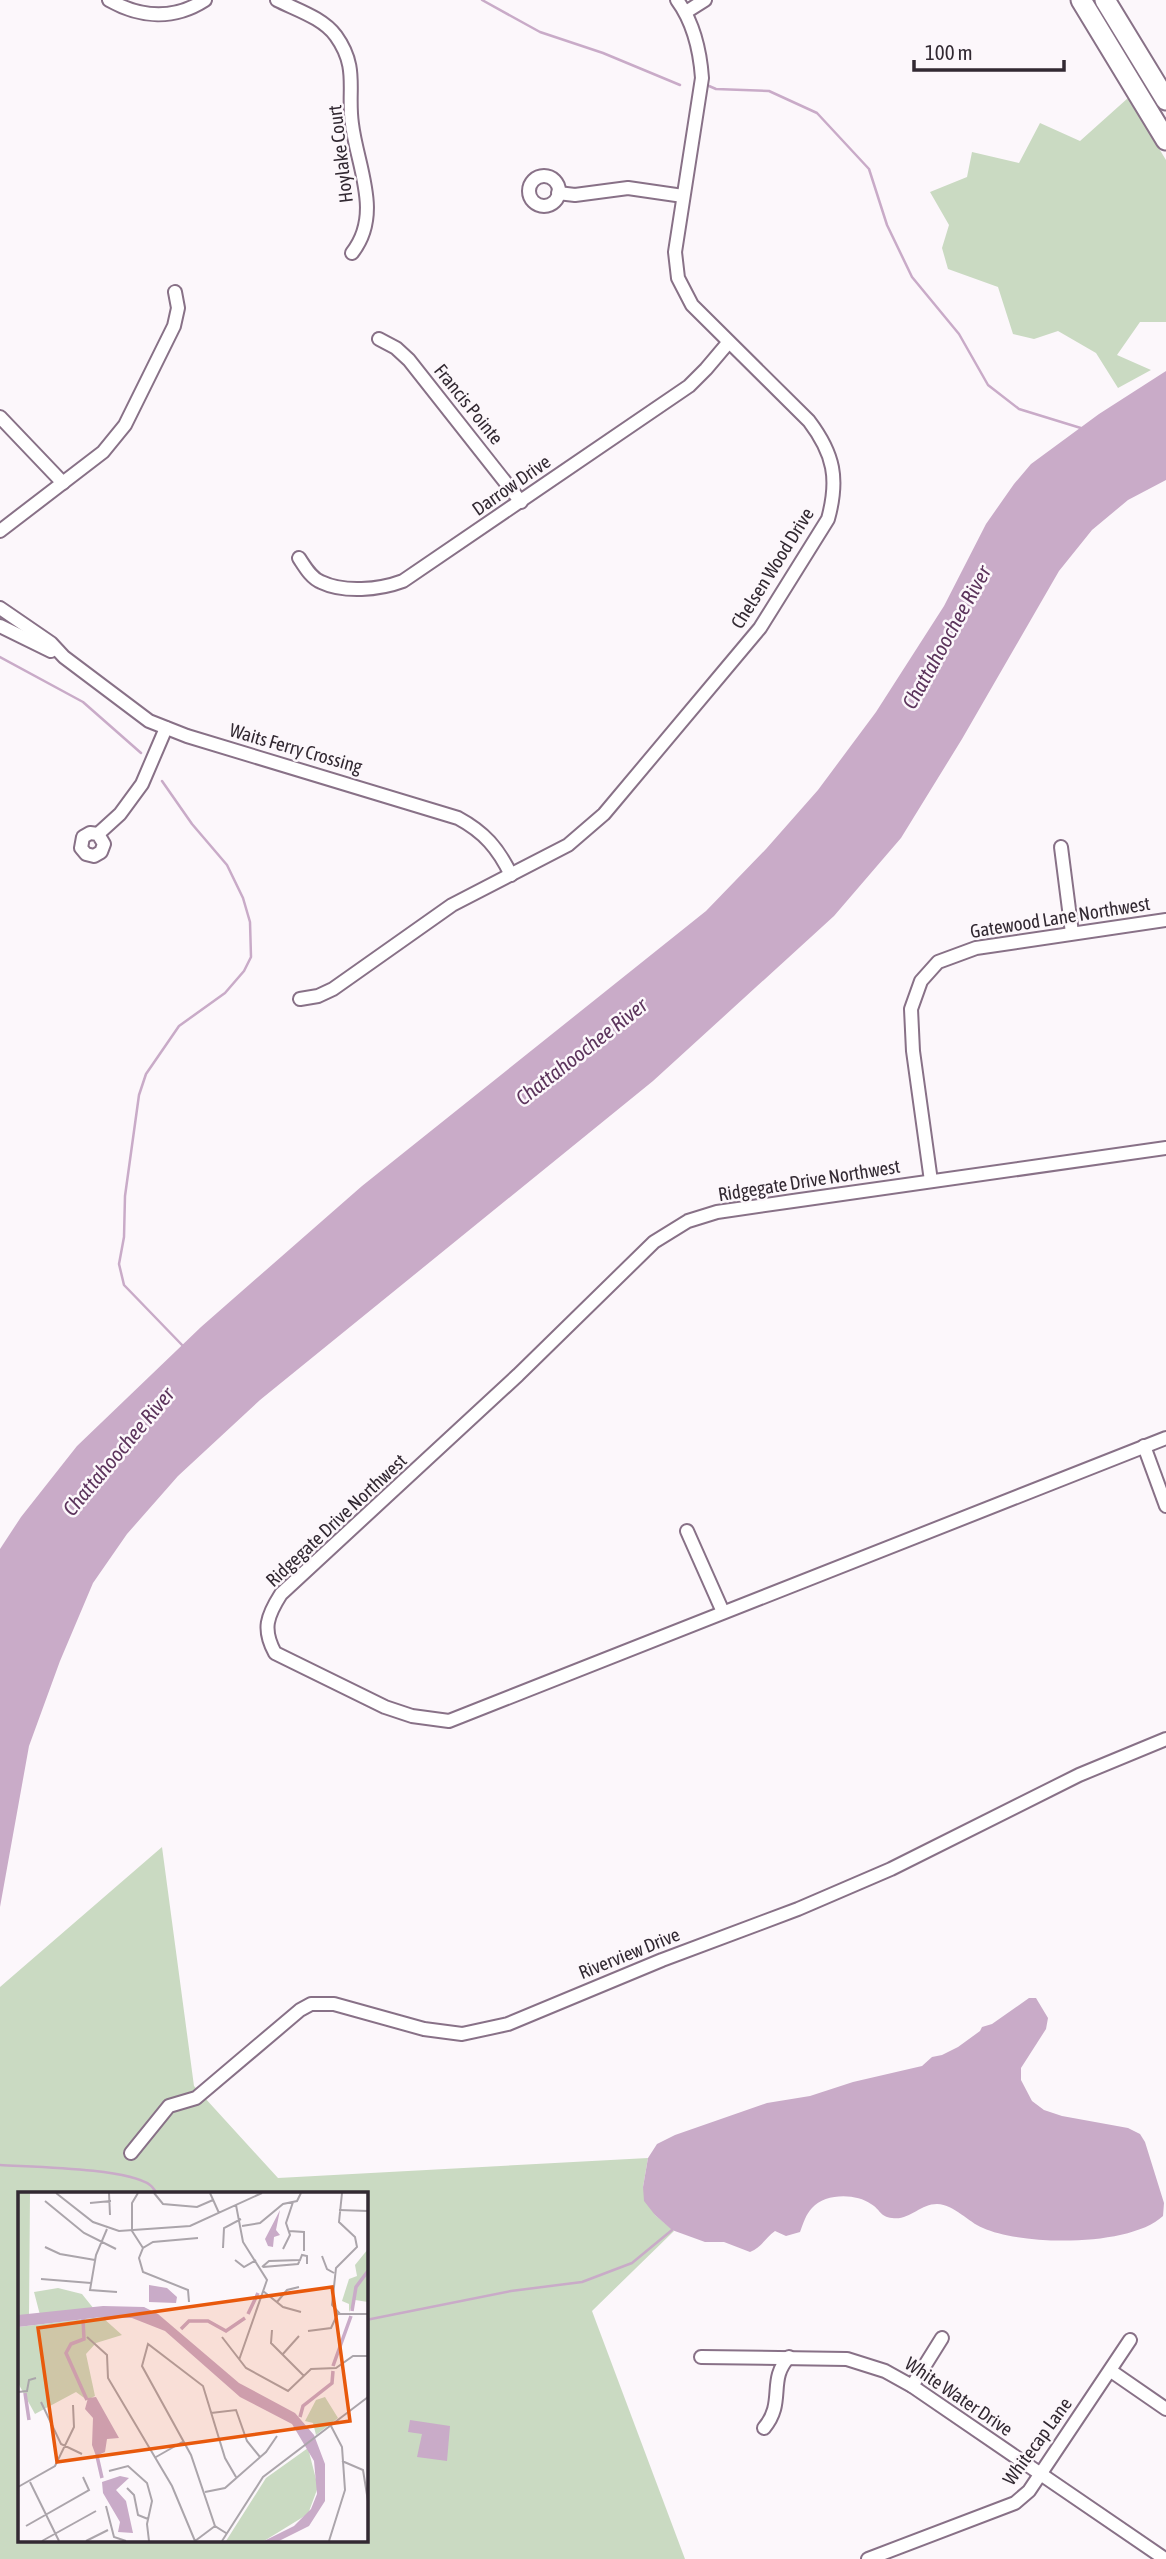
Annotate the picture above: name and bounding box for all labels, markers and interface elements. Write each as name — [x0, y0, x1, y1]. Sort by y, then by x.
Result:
scale bar — [914, 28, 1064, 72]
text: 100 m — [925, 40, 973, 64]
street label: Hoylake Court — [323, 104, 357, 204]
street label: Francis Pointe — [430, 359, 508, 449]
street label: Darrow Drive — [468, 450, 554, 520]
street label: Chelsen Wood Drive — [726, 504, 818, 632]
water label: Chattahoochee River — [897, 561, 996, 713]
street label: Waits Ferry Crossing — [227, 719, 366, 778]
street label: Gatewood Lane Northwest — [968, 892, 1152, 942]
water label: Chattahoochee River — [511, 992, 652, 1110]
street label: Ridgegate Drive Northwest — [716, 1155, 902, 1205]
water label: Chattahoochee River — [57, 1381, 179, 1520]
street label: Ridgegate Drive Northwest — [261, 1449, 411, 1591]
street label: Riverview Drive — [575, 1923, 683, 1983]
inset map — [18, 2192, 368, 2542]
street label: White Water Drive — [901, 2352, 1017, 2440]
street label: Whitecap Lane — [998, 2393, 1076, 2489]

